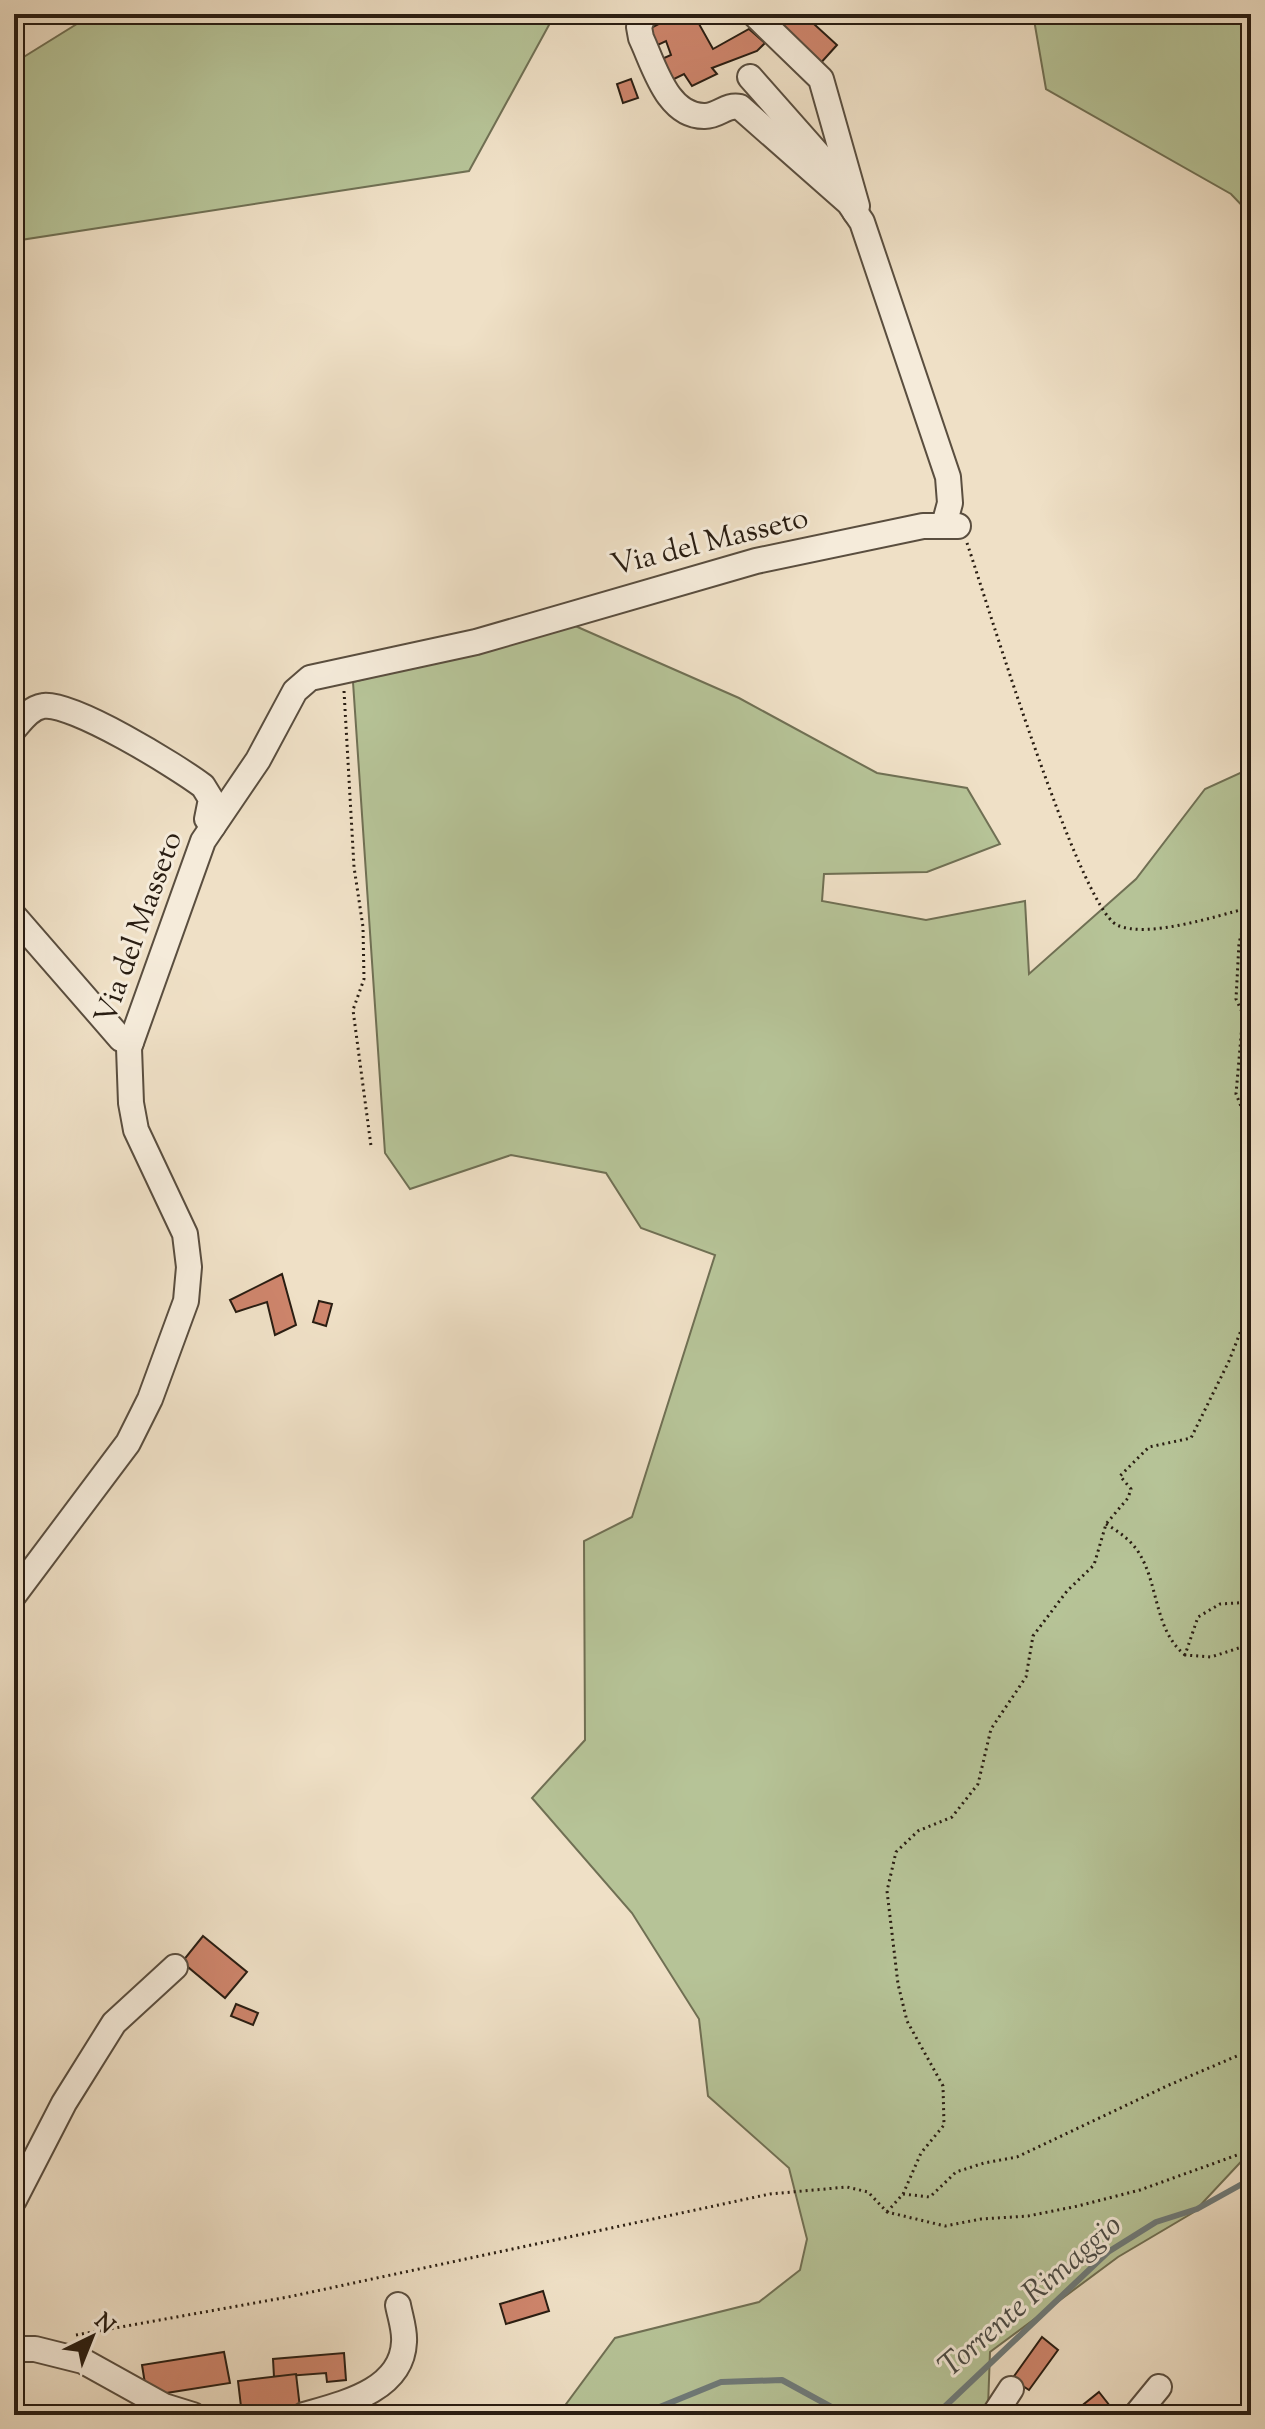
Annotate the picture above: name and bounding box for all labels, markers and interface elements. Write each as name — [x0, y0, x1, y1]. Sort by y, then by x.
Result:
street label: Via del Masseto — [607, 498, 813, 588]
street label: Via del Masseto — [85, 826, 195, 1030]
water label: Torrente Rimaggio — [929, 2204, 1133, 2390]
north arrow — [52, 2297, 132, 2377]
text: N — [86, 2307, 121, 2343]

